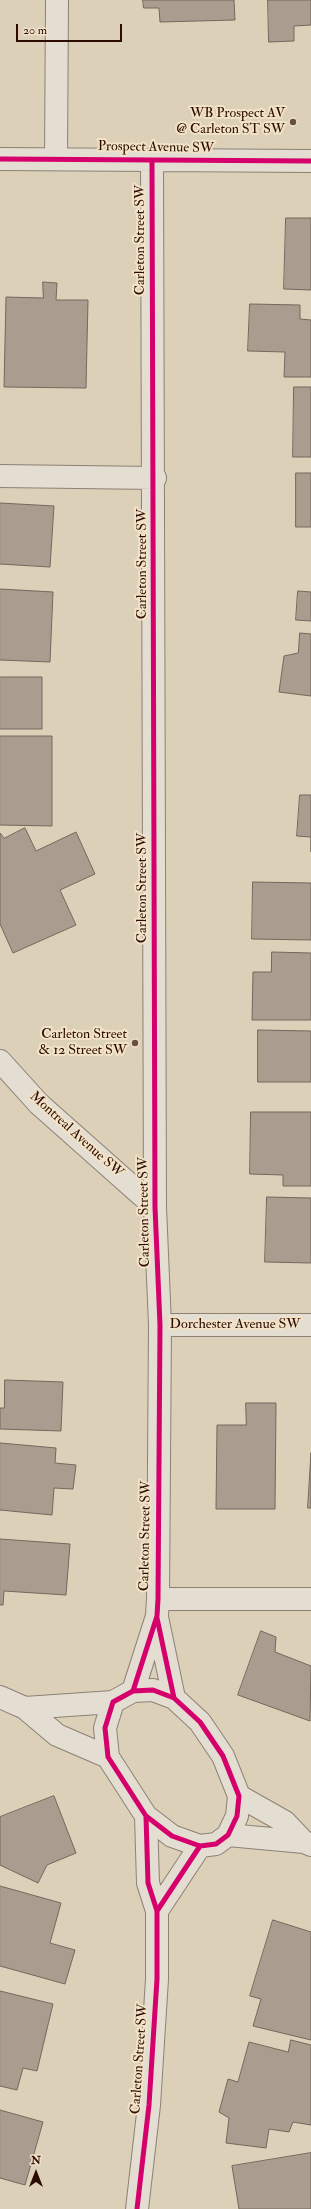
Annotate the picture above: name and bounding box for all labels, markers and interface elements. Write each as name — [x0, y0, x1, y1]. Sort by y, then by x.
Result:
scale bar — [18, 16, 124, 42]
text: 20 m — [23, 23, 47, 38]
place label: WB Prospect AV @ Carleton ST SW — [176, 106, 285, 138]
marker: WB Prospect AV @ Carleton ST SW — [288, 117, 298, 127]
street label: Prospect Avenue SW — [98, 139, 214, 157]
street label: Carleton Street SW — [133, 185, 149, 295]
street label: Carleton Street SW — [135, 509, 151, 619]
street label: Carleton Street SW — [135, 833, 151, 943]
place label: Carleton Street & 12 Street SW — [39, 1027, 127, 1060]
marker: Carleton Street & 12 Street SW — [130, 1038, 140, 1048]
street label: Montreal Avenue SW — [26, 1088, 126, 1182]
street label: Carleton Street SW — [136, 1157, 154, 1267]
street label: Dorchester Avenue SW — [169, 1317, 301, 1333]
street label: Carleton Street SW — [137, 1481, 155, 1591]
street label: Carleton Street SW — [128, 2003, 152, 2115]
north arrow — [16, 2153, 56, 2193]
text: N — [31, 2154, 41, 2167]

